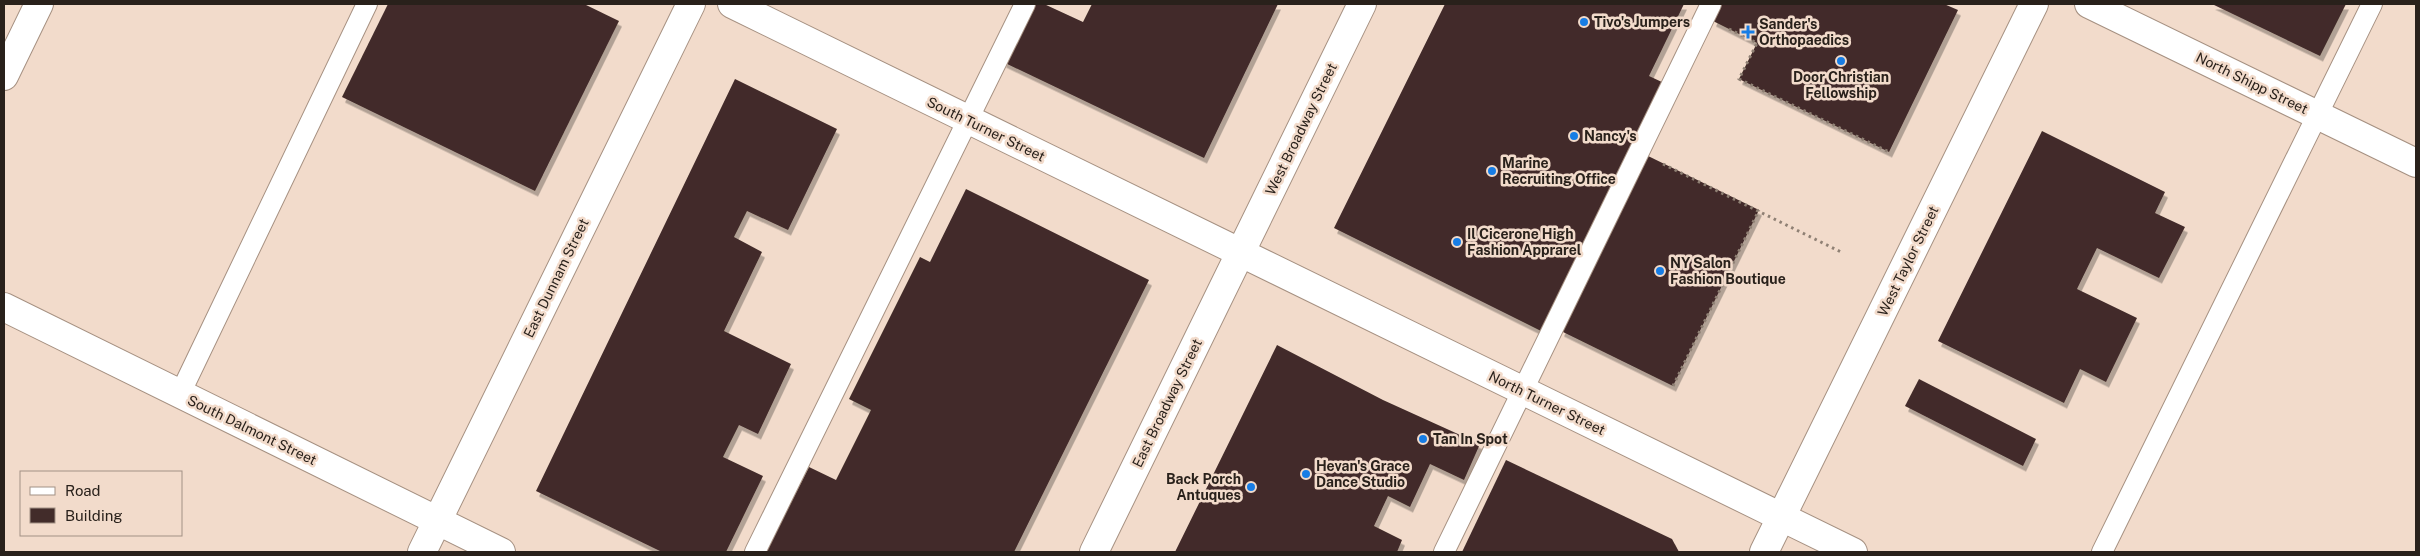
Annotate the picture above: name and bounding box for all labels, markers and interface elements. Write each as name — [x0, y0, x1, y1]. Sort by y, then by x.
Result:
place label: Tivo's Jumpers — [1594, 14, 1690, 30]
marker: Tivo's Jumpers — [1578, 16, 1590, 28]
place label: Sander's Orthopaedics — [1759, 16, 1849, 48]
marker: Sander's Orthopaedics — [1741, 25, 1755, 39]
street label: North Shipp Street — [2193, 49, 2311, 117]
marker: Door Christian Fellowship — [1835, 55, 1847, 67]
street label: West Broadway Street — [1262, 60, 1340, 198]
place label: Door Christian Fellowship — [1793, 69, 1889, 101]
street label: South Turner Street — [924, 93, 1048, 165]
place label: Nancy's — [1584, 128, 1637, 144]
marker: Nancy's — [1568, 130, 1580, 142]
place label: Marine Recruiting Office — [1502, 155, 1616, 187]
marker: Marine Recruiting Office — [1486, 165, 1498, 177]
street label: West Taylor Street — [1874, 203, 1942, 319]
street label: East Dunnam Street — [520, 216, 592, 340]
place label: Il Cicerone High Fashion Apprarel — [1467, 226, 1582, 258]
marker: Il Cicerone High Fashion Apprarel — [1451, 236, 1463, 248]
place label: NY Salon Fashion Boutique — [1670, 255, 1786, 287]
marker: NY Salon Fashion Boutique — [1654, 265, 1666, 277]
street label: East Broadway Street — [1129, 336, 1205, 470]
street label: North Turner Street — [1486, 368, 1608, 438]
street label: South Dalmont Street — [185, 392, 319, 468]
place label: Tan In Spot — [1433, 431, 1508, 447]
marker: Tan In Spot — [1417, 433, 1429, 445]
place label: Hevan's Grace Dance Studio — [1316, 458, 1410, 490]
marker: Hevan's Grace Dance Studio — [1300, 468, 1312, 480]
legend — [20, 471, 182, 536]
place label: Back Porch Antuques — [1166, 471, 1241, 503]
marker: Back Porch Antuques — [1245, 481, 1257, 493]
text: Road — [65, 482, 101, 499]
text: Building — [65, 507, 123, 524]

